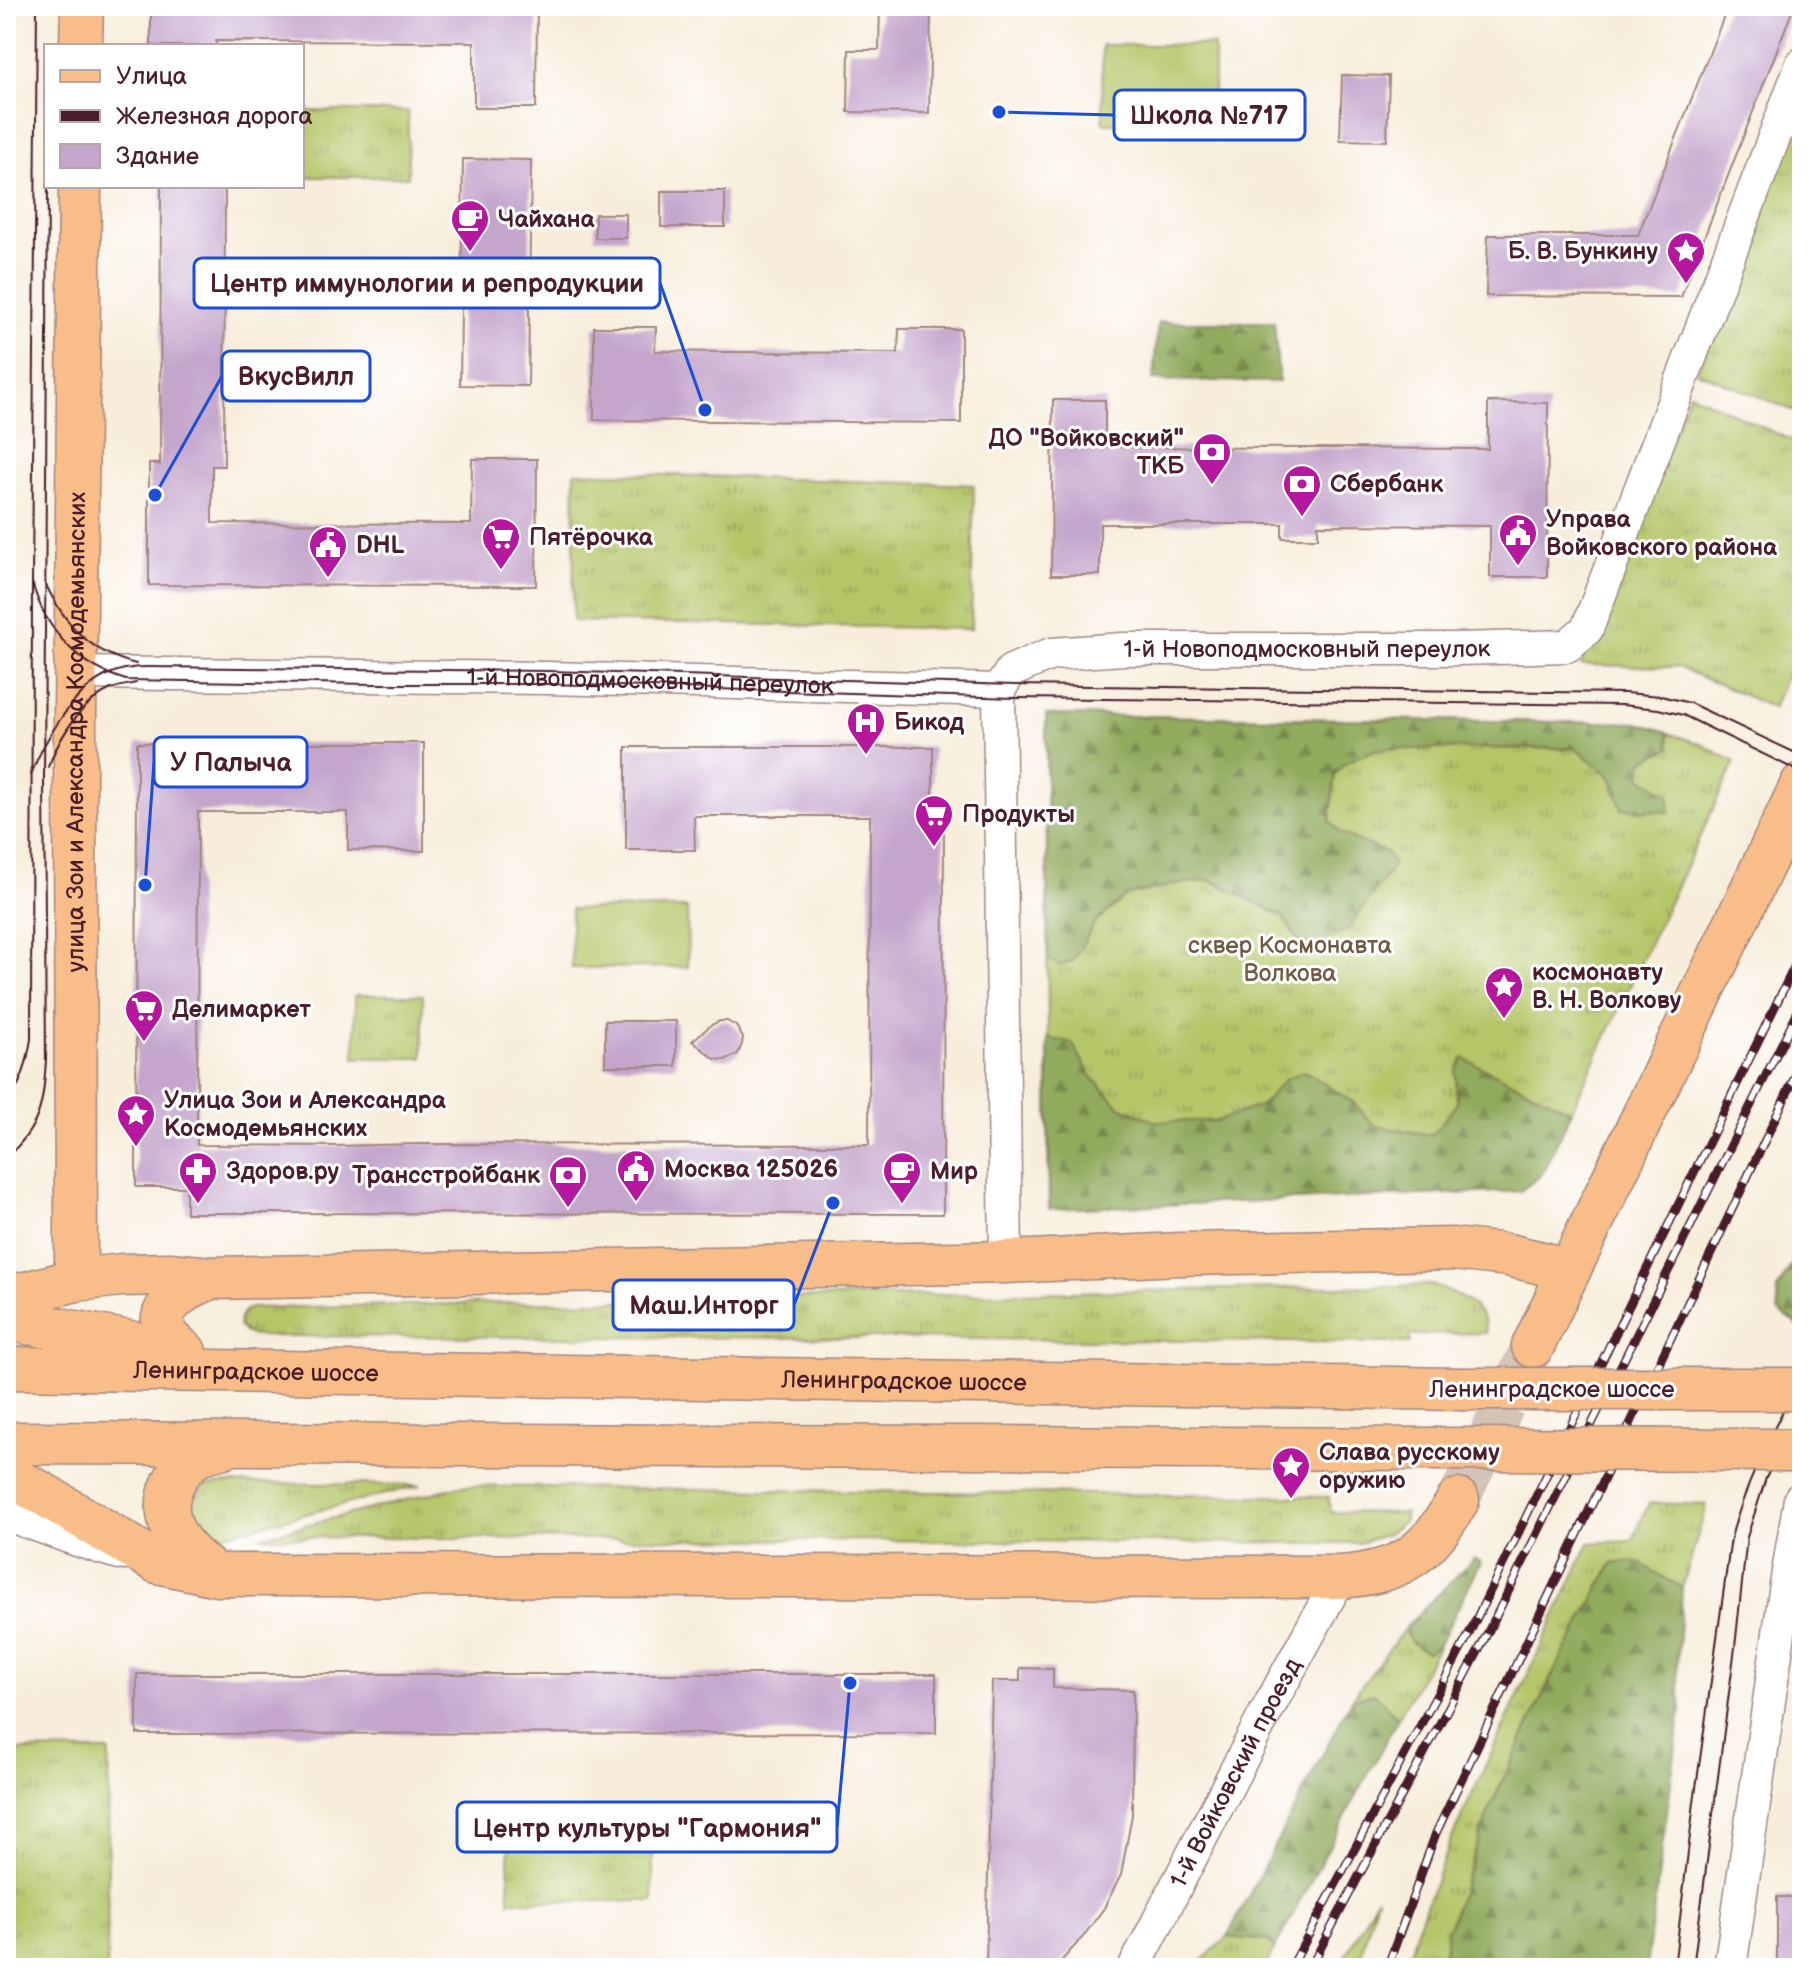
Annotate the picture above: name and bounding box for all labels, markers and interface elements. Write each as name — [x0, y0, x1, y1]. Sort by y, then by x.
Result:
legend — [44, 44, 304, 188]
text: Улица — [116, 62, 187, 91]
callout: Школа №717 — [1114, 90, 1305, 140]
text: Школа №717 — [1130, 101, 1288, 132]
text: Железная дорога — [116, 102, 313, 131]
text: Здание — [116, 142, 199, 171]
cafe icon: Чайхана — [449, 198, 491, 253]
place label: Чайхана — [498, 205, 595, 234]
place icon: Б. В. Бункину — [1665, 230, 1707, 285]
place label: Б. В. Бункину — [1508, 237, 1658, 266]
callout: Центр иммунологии и репродукции — [194, 258, 660, 308]
text: Центр иммунологии и репродукции — [210, 269, 644, 300]
callout: ВкусВилл — [222, 351, 370, 401]
text: ВкусВилл — [238, 362, 354, 393]
place label: ДО "Войковский" ТКБ — [989, 424, 1185, 481]
bank icon: ДО "Войковский" ТКБ — [1191, 431, 1233, 486]
bank icon: Сбербанк — [1281, 463, 1323, 518]
place label: Сбербанк — [1330, 470, 1444, 499]
street label: улица Зои и Александра Космодемьянских — [61, 491, 92, 972]
place label: Управа Войковского района — [1546, 505, 1778, 562]
public building icon: Управа Войковского района — [1497, 512, 1539, 567]
supermarket icon: Пятёрочка — [480, 516, 522, 571]
place label: Пятёрочка — [529, 523, 654, 552]
public building icon: DHL — [307, 524, 349, 579]
place label: DHL — [356, 531, 404, 560]
street label: 1-й Новоподмосковный переулок — [1123, 634, 1491, 664]
street label: 1-й Новоподмосковный переулок — [466, 663, 834, 701]
hospital icon: Бикод — [845, 701, 887, 756]
place label: Бикод — [894, 708, 965, 737]
callout: У Палыча — [154, 737, 307, 787]
text: У Палыча — [170, 748, 293, 779]
supermarket icon: Продукты — [913, 793, 955, 848]
place label: Продукты — [962, 800, 1075, 829]
park label: сквер Космонавта Волкова — [1188, 931, 1392, 988]
place label: космонавту В. Н. Волкову — [1532, 958, 1682, 1015]
place icon: космонавту В. Н. Волкову — [1483, 965, 1525, 1020]
supermarket icon: Делимаркет — [123, 988, 165, 1043]
place label: Делимаркет — [172, 995, 312, 1024]
place label: Улица Зои и Александра Космодемьянских — [164, 1086, 447, 1143]
place icon: Улица Зои и Александра Космодемьянских — [115, 1093, 157, 1148]
public building icon: Москва 125026 — [615, 1148, 657, 1203]
pharmacy icon: Здоров.ру — [177, 1150, 219, 1205]
cafe icon: Мир — [881, 1150, 923, 1205]
bank icon: Трансстройбанк — [547, 1154, 589, 1209]
place label: Москва 125026 — [664, 1155, 838, 1184]
place label: Здоров.ру — [226, 1157, 340, 1186]
place label: Мир — [930, 1157, 978, 1186]
place label: Трансстройбанк — [352, 1161, 541, 1190]
callout: Маш.Инторг — [613, 1280, 794, 1330]
text: Маш.Инторг — [629, 1291, 780, 1322]
street label: Ленинградское шоссе — [132, 1356, 379, 1388]
street label: Ленинградское шоссе — [780, 1365, 1027, 1398]
street label: Ленинградское шоссе — [1428, 1375, 1675, 1404]
place label: Слава русскому оружию — [1319, 1438, 1500, 1495]
place icon: Слава русскому оружию — [1270, 1445, 1312, 1500]
street label: 1-й Войковский проезд — [1164, 1653, 1308, 1893]
callout: Центр культуры "Гармония" — [457, 1802, 837, 1852]
text: Центр культуры "Гармония" — [473, 1814, 821, 1845]

